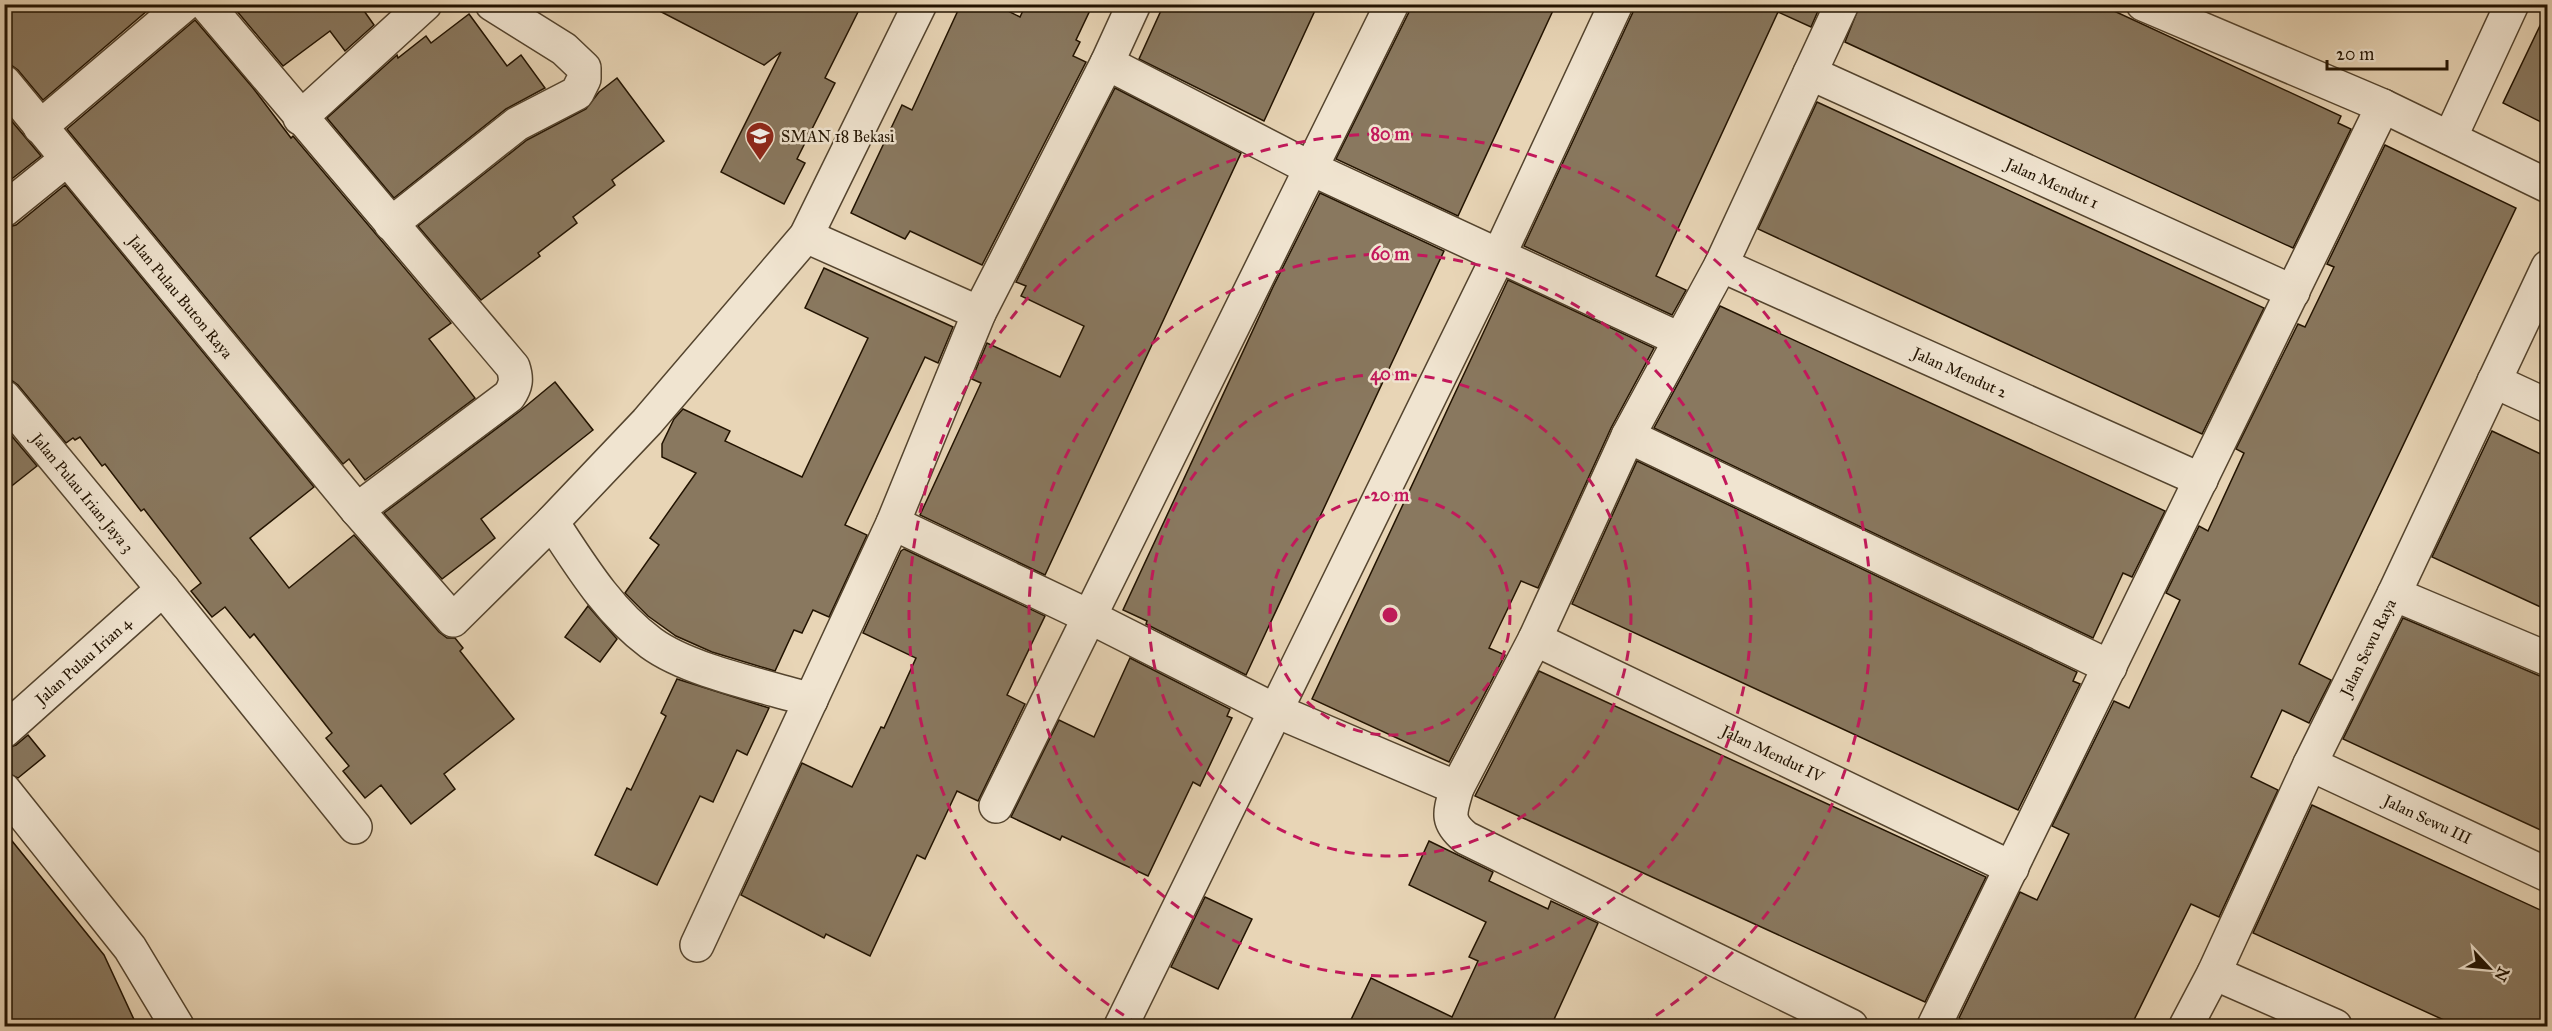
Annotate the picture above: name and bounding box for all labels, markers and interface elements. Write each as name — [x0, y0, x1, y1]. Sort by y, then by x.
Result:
scale bar — [2327, 33, 2447, 71]
text: 20 m — [2336, 43, 2374, 65]
school or university icon: SMAN 18 Bekasi — [744, 120, 776, 162]
text: 80 m — [1370, 123, 1410, 145]
place label: SMAN 18 Bekasi — [781, 127, 895, 146]
street label: Jalan Mendut 1 — [2000, 153, 2101, 213]
street label: Jalan Pulau Buton Raya — [122, 230, 237, 362]
text: 60 m — [1371, 243, 1410, 265]
street label: Jalan Mendut 2 — [1908, 342, 2010, 402]
text: 40 m — [1370, 363, 1411, 386]
street label: Jalan Pulau Irian Jaya 3 — [26, 428, 138, 557]
text: 20 m — [1371, 484, 1410, 506]
street label: Jalan Sewu Raya — [2335, 595, 2400, 702]
centre of rings — [1380, 605, 1400, 625]
street label: Jalan Pulau Irian 4 — [30, 612, 136, 711]
street label: Jalan Mendut IV — [1716, 720, 1828, 787]
street label: Jalan Sewu III — [2378, 790, 2475, 848]
north arrow — [2459, 938, 2519, 998]
text: N — [2490, 964, 2514, 985]

